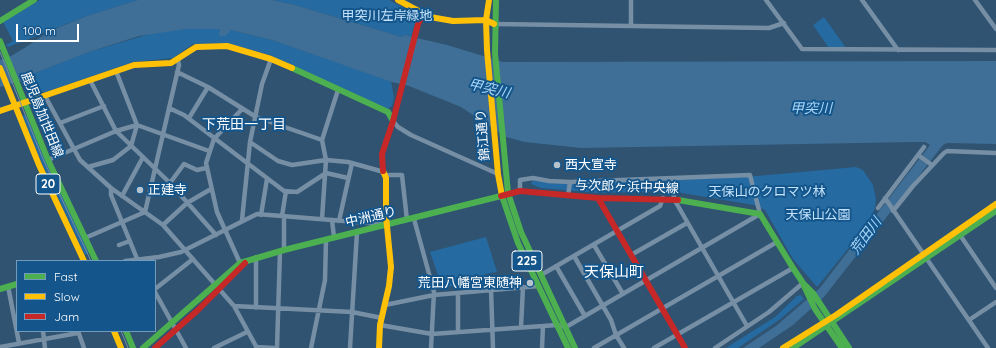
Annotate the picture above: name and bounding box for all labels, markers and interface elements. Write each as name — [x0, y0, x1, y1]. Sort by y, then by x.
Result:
park label: 甲突川左岸緑地 — [342, 8, 432, 24]
scale bar — [18, 16, 81, 42]
text: 100 m — [23, 23, 56, 38]
street label: 鹿児島加世田線 — [18, 70, 66, 160]
water label: 甲突川 — [467, 76, 511, 102]
water label: 甲突川 — [790, 101, 832, 117]
street label: 錦江通り — [473, 108, 493, 162]
district label: 下荒田一丁目 — [202, 117, 286, 133]
place label: 西大宣寺 — [565, 157, 617, 173]
marker: 西大宣寺 — [552, 160, 562, 170]
road number: 20 — [36, 174, 60, 194]
street label: 与次郎ヶ浜中央線 — [575, 177, 679, 197]
place label: 正建寺 — [148, 182, 187, 198]
park label: 天保山のクロマツ林 — [709, 184, 825, 200]
marker: 正建寺 — [135, 185, 145, 195]
street label: 中洲通り — [344, 204, 398, 230]
park label: 天保山公園 — [786, 207, 850, 223]
water label: 荒田川 — [847, 214, 885, 258]
road number: 225 — [512, 251, 542, 271]
legend — [16, 260, 156, 332]
district label: 天保山町 — [584, 263, 644, 281]
text: Fast — [54, 269, 78, 284]
place label: 荒田八幡宮東随神 — [418, 275, 522, 291]
marker: 荒田八幡宮東随神 — [525, 278, 535, 288]
text: Slow — [54, 289, 80, 304]
text: Jam — [54, 309, 79, 324]

